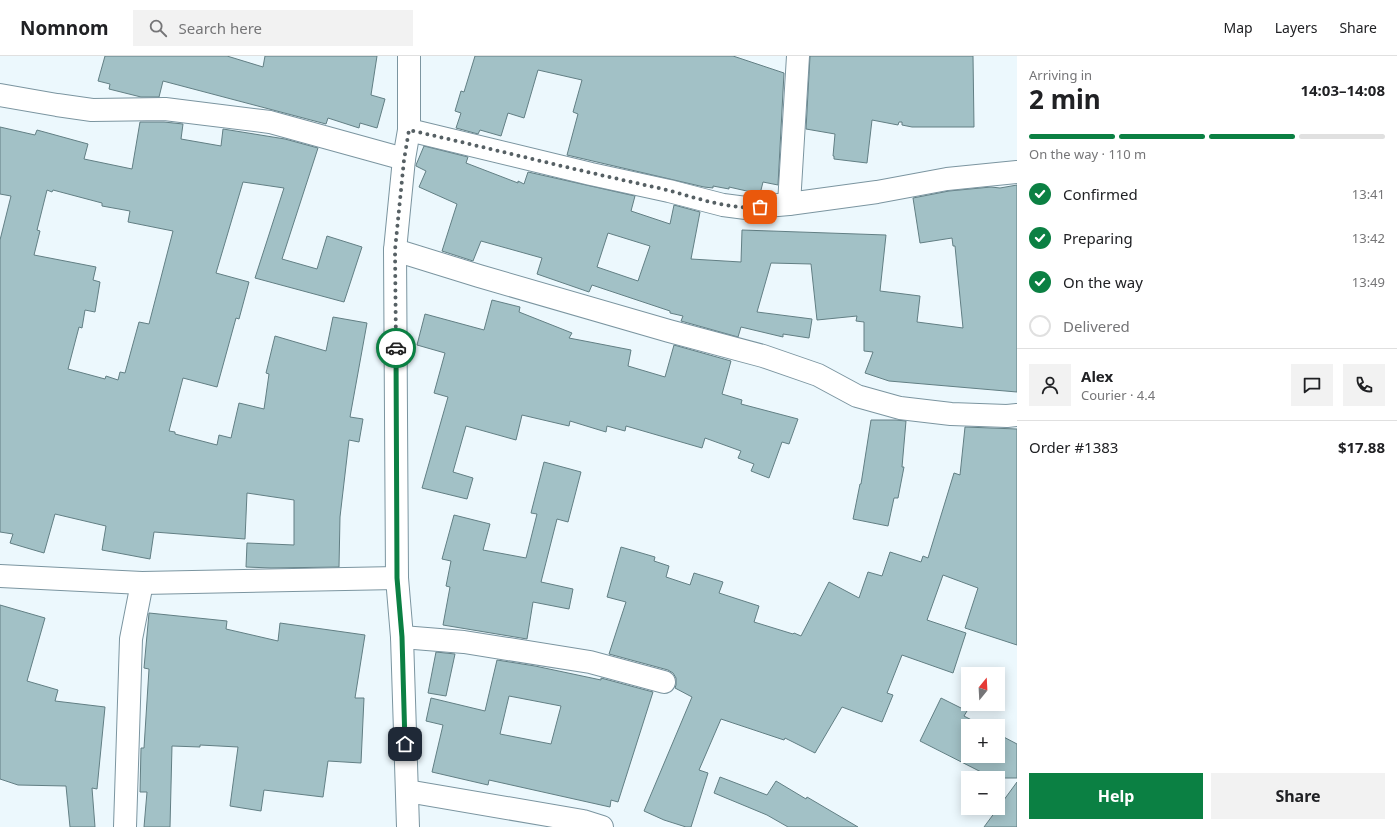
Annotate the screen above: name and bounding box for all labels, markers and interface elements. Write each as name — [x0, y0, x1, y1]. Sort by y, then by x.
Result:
search box — [133, 10, 413, 46]
text: Nomnom — [20, 15, 109, 41]
icon: search — [147, 17, 169, 39]
text: Search here — [179, 18, 262, 38]
text: Map — [1224, 18, 1253, 37]
text: Layers — [1275, 18, 1317, 37]
text: Share — [1339, 18, 1377, 37]
text: Arriving in — [1029, 66, 1092, 84]
text: 14:03–14:08 — [1300, 80, 1385, 100]
text: 2 min — [1029, 81, 1101, 117]
text: On the way · 110 m — [1029, 145, 1146, 163]
icon: check — [1029, 183, 1051, 205]
text: Confirmed — [1063, 184, 1138, 204]
text: 13:41 — [1352, 185, 1385, 203]
pin — [743, 190, 777, 224]
icon: bag — [749, 196, 771, 218]
icon: check — [1029, 227, 1051, 249]
text: Preparing — [1063, 228, 1133, 248]
text: 13:42 — [1352, 229, 1385, 247]
icon: check — [1029, 271, 1051, 293]
text: On the way — [1063, 272, 1143, 292]
text: 13:49 — [1352, 273, 1385, 291]
text: Delivered — [1063, 316, 1130, 336]
courier — [376, 328, 416, 368]
icon: car — [385, 337, 407, 359]
button: person — [1029, 364, 1071, 406]
button: chat — [1291, 364, 1333, 406]
button: phone — [1343, 364, 1385, 406]
text: Alex — [1081, 366, 1113, 386]
text: Courier · 4.4 — [1081, 386, 1155, 404]
text: Order #1383 — [1029, 437, 1118, 457]
text: $17.88 — [1338, 437, 1385, 457]
north arrow — [961, 667, 1005, 711]
map controls — [961, 667, 1005, 815]
button: + — [961, 719, 1005, 763]
pin — [388, 727, 422, 761]
icon: home — [394, 733, 416, 755]
button: − — [961, 771, 1005, 815]
button: Help — [1029, 773, 1203, 819]
button: Share — [1211, 773, 1385, 819]

